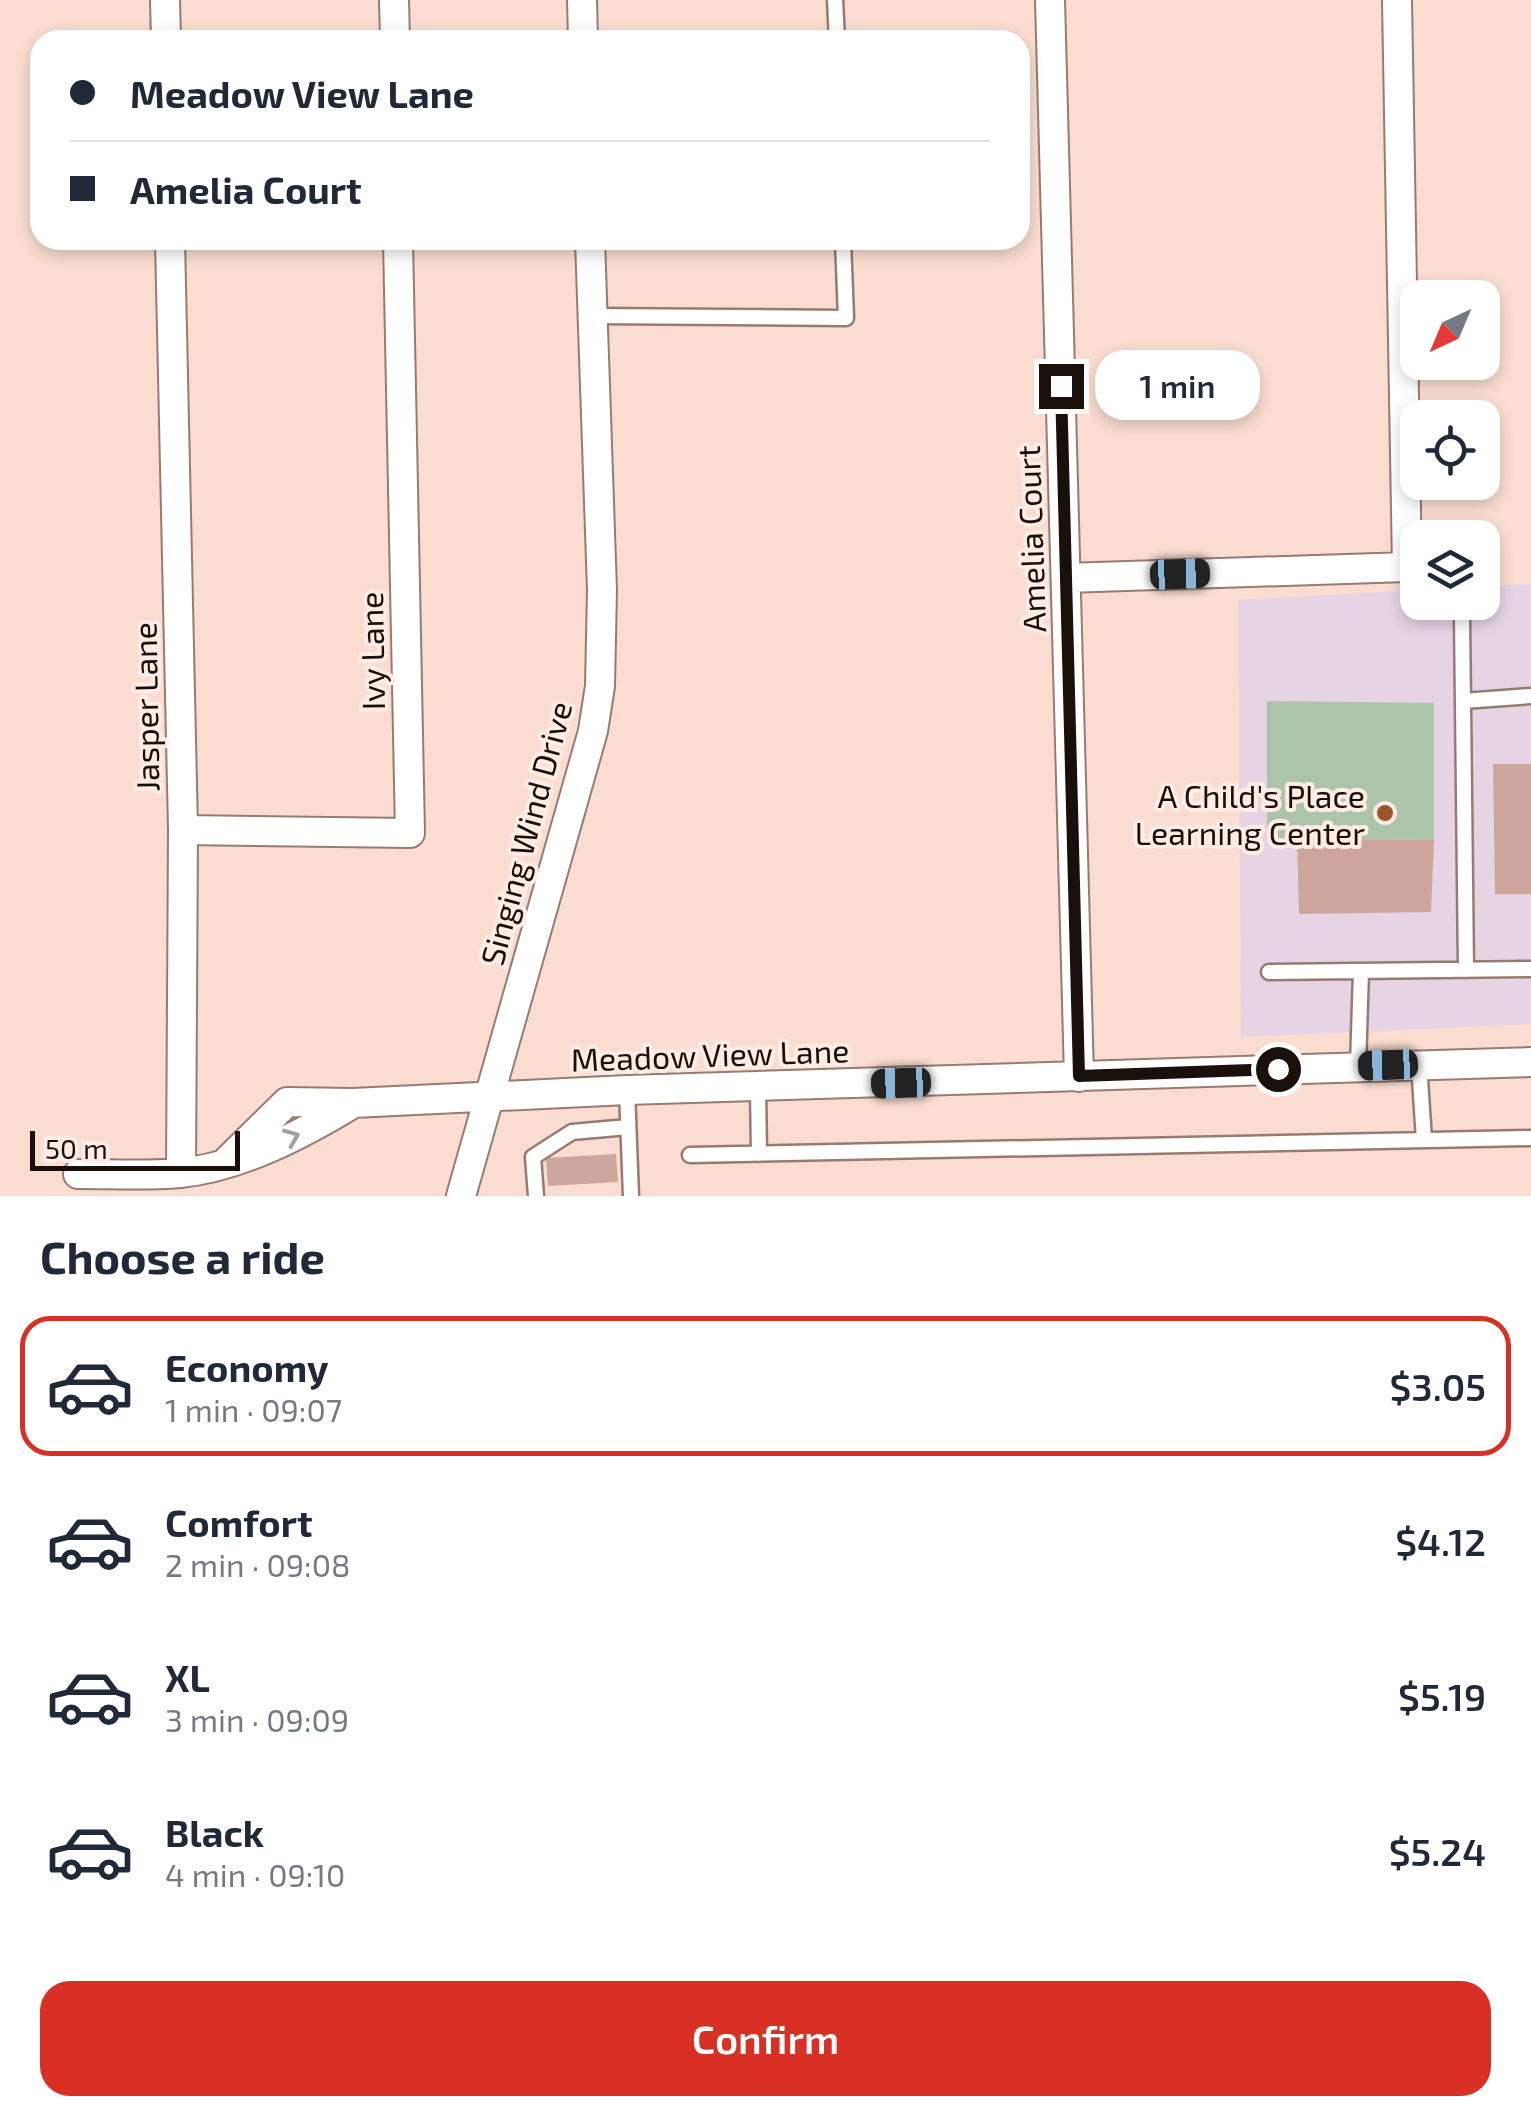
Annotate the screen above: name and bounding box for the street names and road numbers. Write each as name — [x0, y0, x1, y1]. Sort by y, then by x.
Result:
street label: Amelia Court — [1008, 445, 1052, 633]
street label: Ivy Lane — [351, 591, 391, 711]
street label: Jasper Lane — [125, 622, 165, 792]
street label: Singing Wind Drive — [471, 697, 579, 969]
street label: Meadow View Lane — [570, 1030, 850, 1078]

